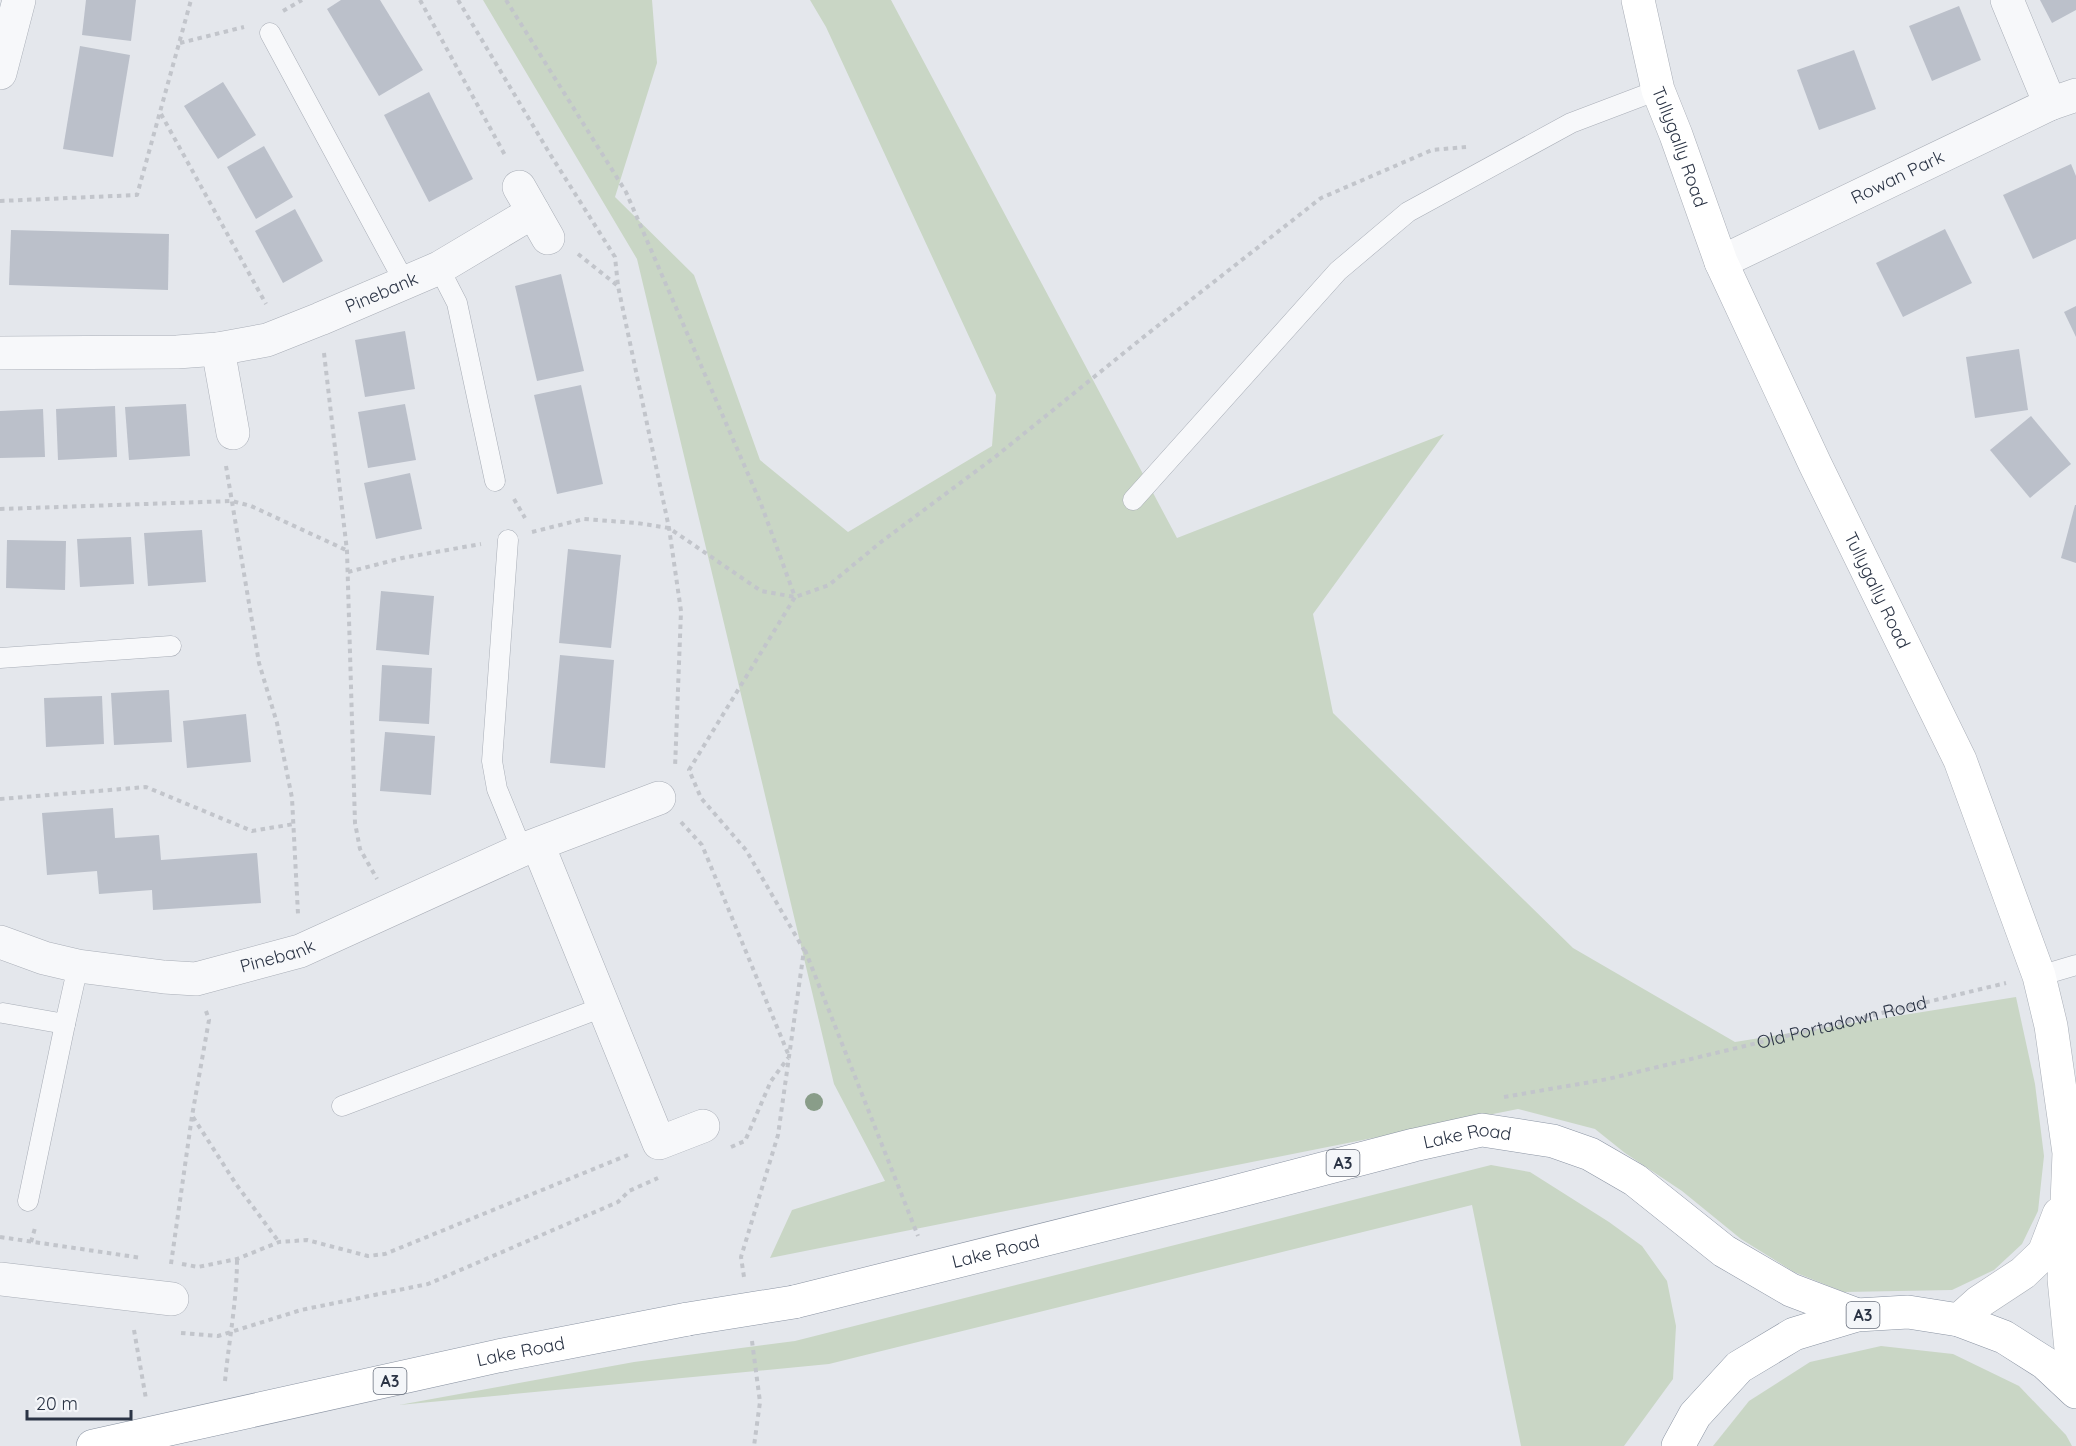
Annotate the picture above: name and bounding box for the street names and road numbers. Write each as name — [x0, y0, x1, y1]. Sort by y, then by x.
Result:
street label: Tullygally Road — [1647, 83, 1713, 210]
street label: Rowan Park — [1847, 145, 1948, 209]
street label: Pinebank — [341, 266, 421, 318]
street label: Tullygally Road — [1839, 528, 1916, 652]
street label: Pinebank — [237, 934, 318, 978]
street label: Old Portadown Road — [1754, 991, 1929, 1054]
street label: Lake Road — [1421, 1118, 1513, 1154]
road number: A3 — [1326, 1150, 1360, 1176]
street label: Lake Road — [949, 1229, 1042, 1273]
road number: A3 — [1846, 1302, 1880, 1328]
street label: Lake Road — [474, 1331, 567, 1371]
road number: A3 — [374, 1368, 406, 1394]

